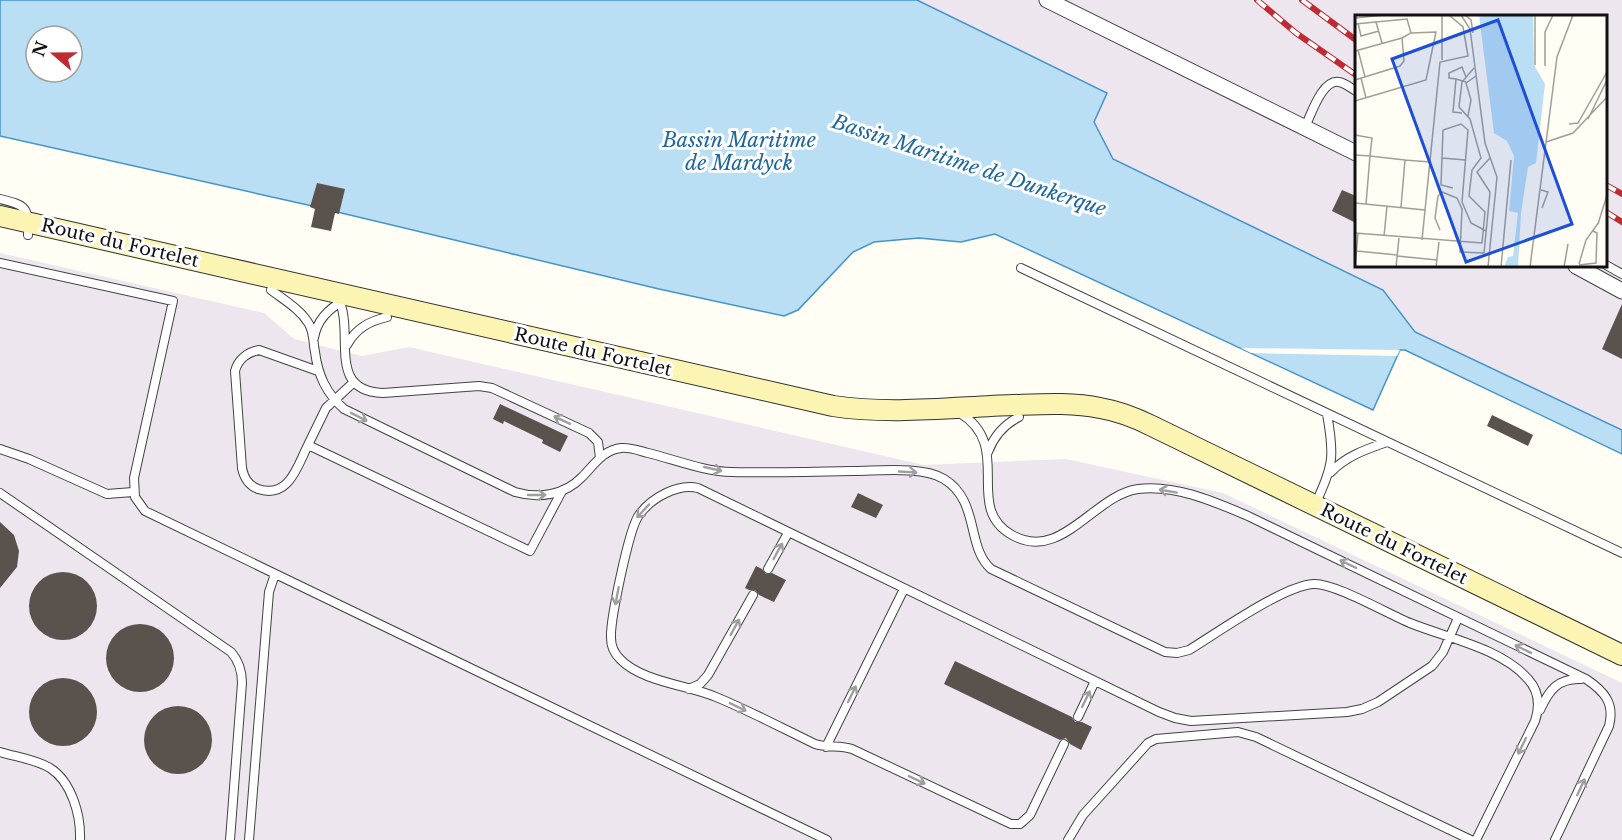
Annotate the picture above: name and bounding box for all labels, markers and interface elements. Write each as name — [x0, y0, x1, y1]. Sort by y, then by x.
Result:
inset map — [1355, 15, 1607, 267]
north arrow — [24, 24, 84, 84]
text: N — [28, 38, 52, 59]
water label: Bassin Maritime de Dunkerque — [828, 109, 1109, 221]
water label: Bassin Maritime de Mardyck — [661, 128, 816, 175]
street label: Route du Fortelet — [39, 214, 201, 272]
street label: Route du Fortelet — [512, 323, 674, 381]
one-way arrow — [350, 412, 368, 424]
one-way arrow — [553, 414, 571, 426]
one-way arrow — [703, 464, 722, 476]
one-way arrow — [897, 466, 917, 477]
one-way arrow — [1159, 485, 1178, 496]
one-way arrow — [526, 489, 546, 501]
street label: Route du Fortelet — [1317, 499, 1471, 589]
one-way arrow — [636, 504, 650, 519]
one-way arrow — [772, 543, 784, 560]
one-way arrow — [1339, 558, 1357, 570]
one-way arrow — [611, 586, 622, 605]
one-way arrow — [730, 619, 741, 637]
one-way arrow — [1515, 643, 1533, 655]
one-way arrow — [846, 686, 858, 704]
one-way arrow — [1081, 690, 1093, 708]
one-way arrow — [729, 702, 747, 714]
one-way arrow — [1516, 737, 1527, 755]
one-way arrow — [908, 775, 926, 787]
one-way arrow — [1576, 779, 1588, 797]

